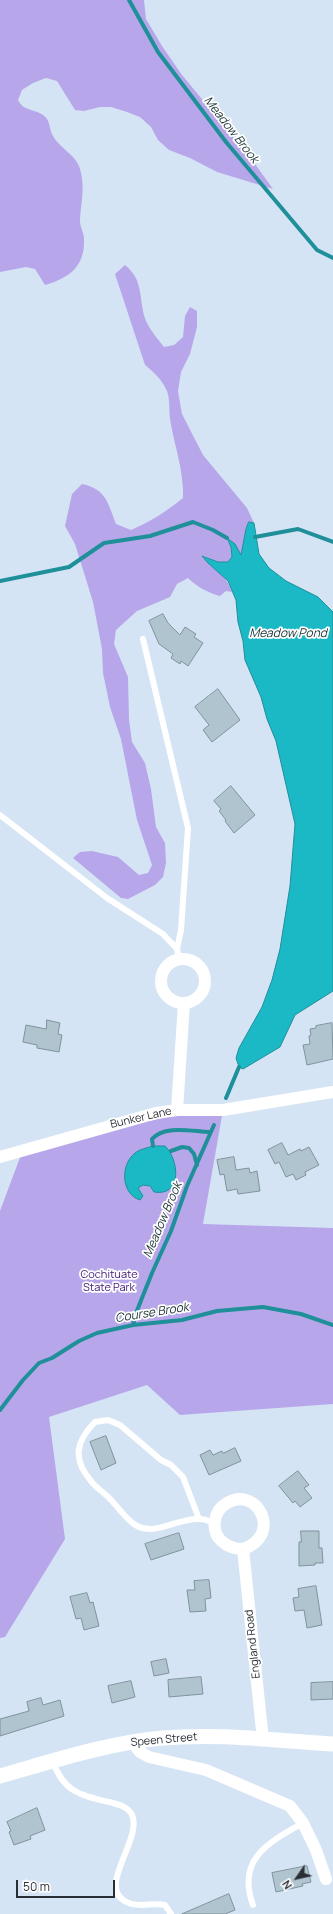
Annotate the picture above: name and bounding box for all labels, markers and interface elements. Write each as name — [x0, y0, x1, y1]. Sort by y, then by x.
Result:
water label: Meadow Brook — [200, 94, 262, 166]
water label: Meadow Pond — [249, 627, 327, 641]
street label: Bunker Lane — [109, 1105, 173, 1131]
water label: Meadow Brook — [141, 1180, 185, 1260]
park label: Cochituate State Park — [80, 1268, 138, 1294]
water label: Course Brook — [114, 1300, 190, 1326]
street label: England Road — [243, 1609, 263, 1679]
street label: Speen Street — [130, 1731, 198, 1749]
north arrow — [277, 1858, 317, 1898]
scale bar — [18, 1872, 117, 1898]
text: 50 m — [23, 1878, 50, 1895]
text: N — [278, 1878, 295, 1892]

